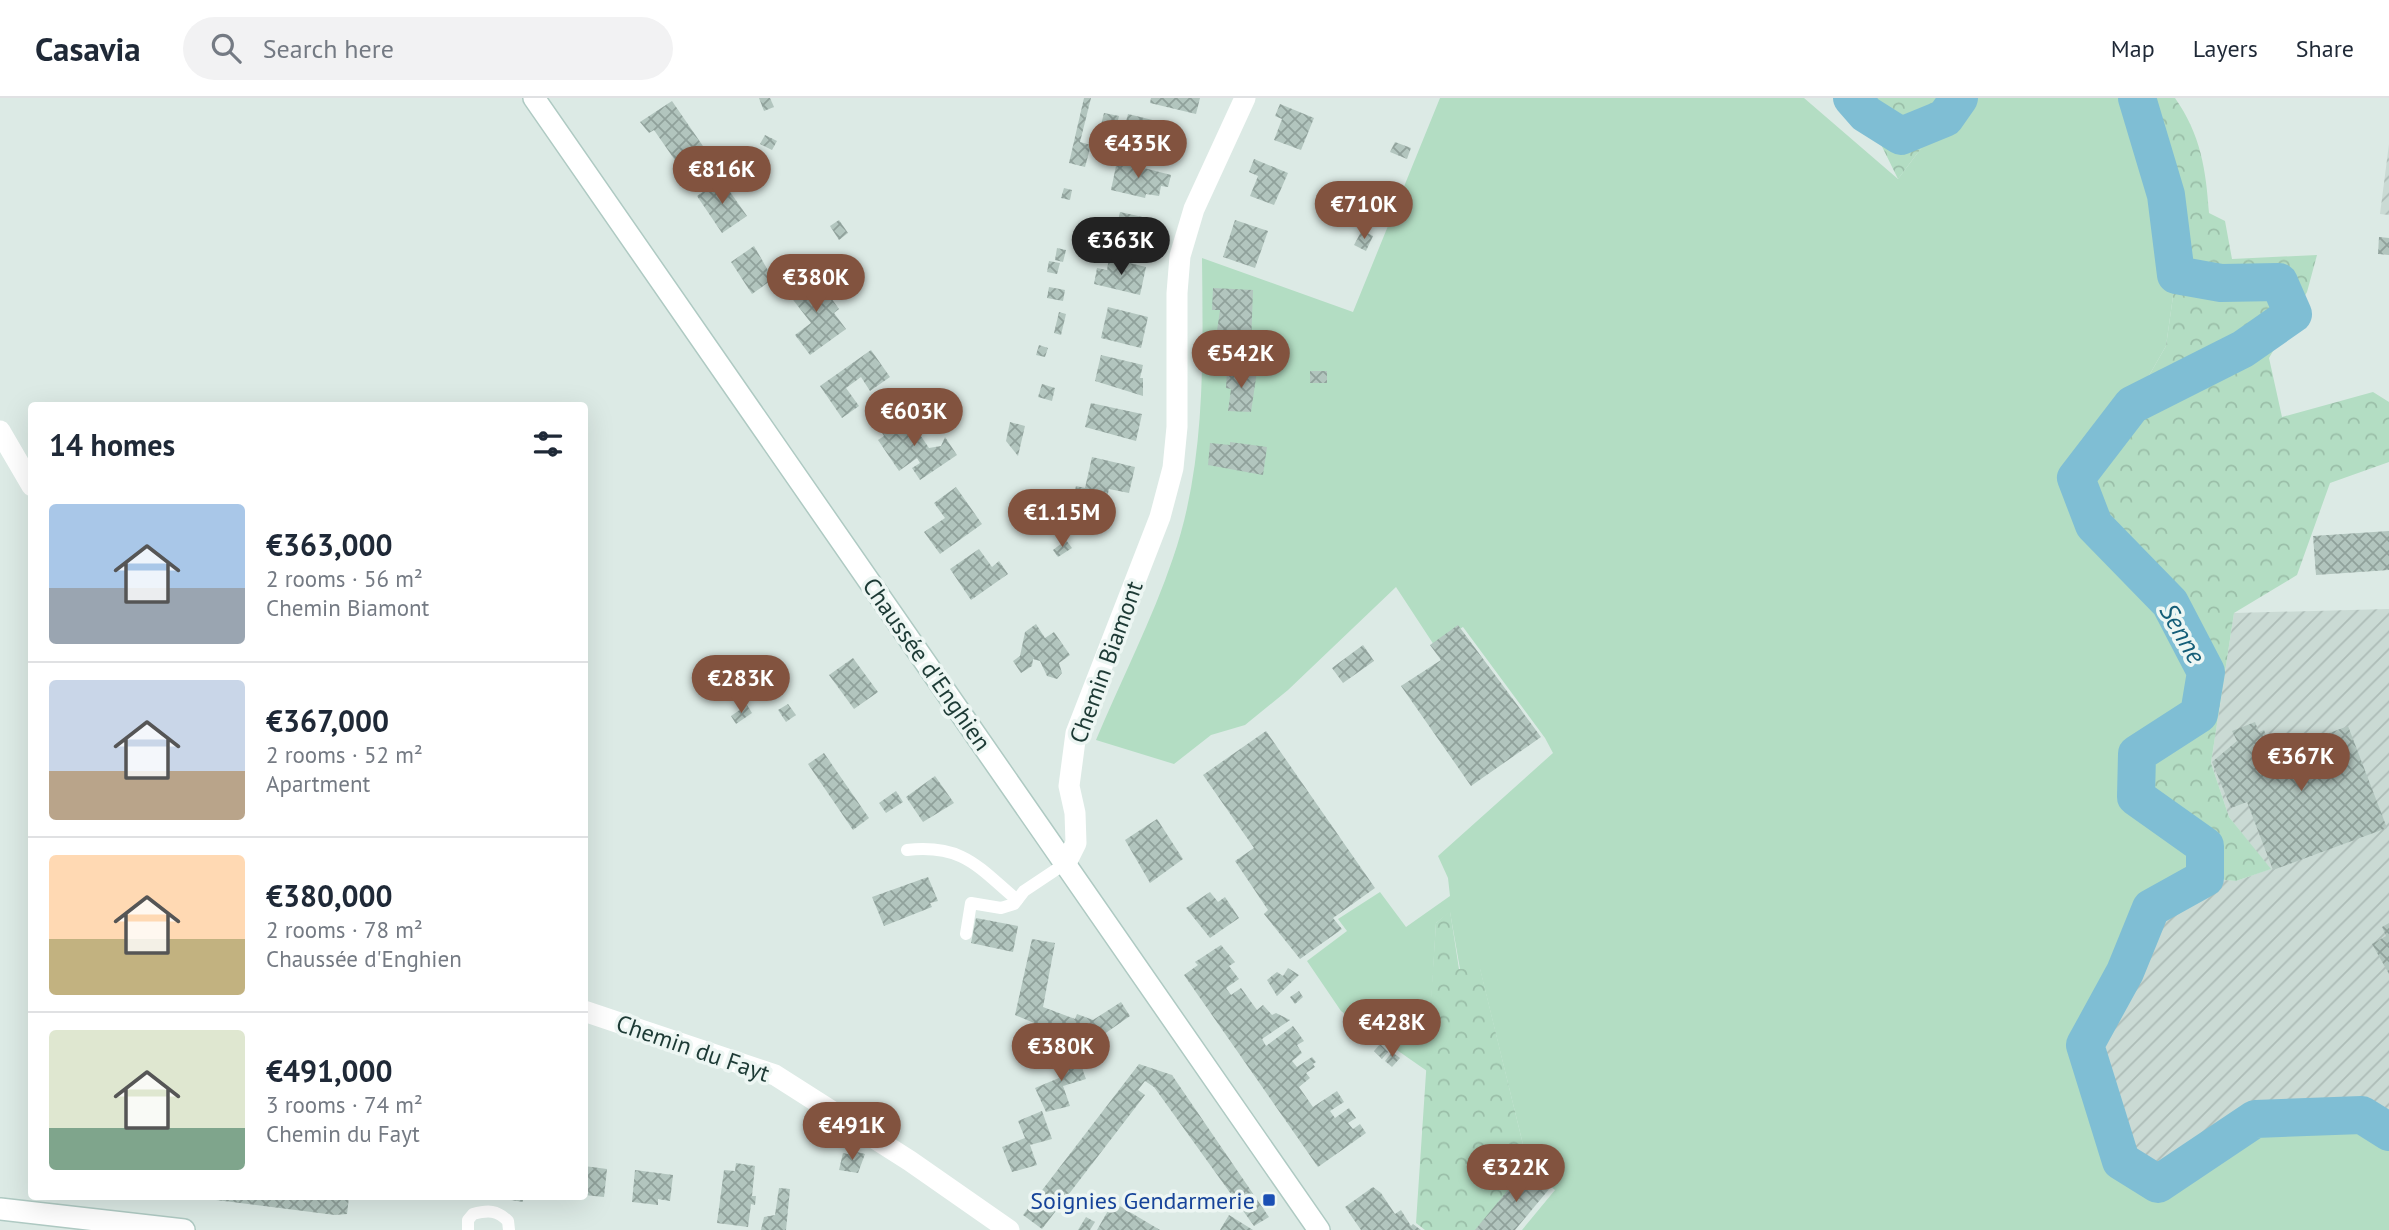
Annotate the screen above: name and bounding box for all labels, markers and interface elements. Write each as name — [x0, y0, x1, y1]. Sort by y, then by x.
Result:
search box — [183, 17, 673, 80]
text: Casavia — [35, 27, 141, 70]
icon: search — [207, 29, 245, 67]
text: Search here — [263, 32, 394, 65]
text: Map — [2111, 33, 2155, 64]
text: Layers — [2193, 33, 2258, 64]
text: Share — [2296, 33, 2354, 64]
pin: €435K — [1089, 120, 1187, 180]
text: €435K — [1105, 128, 1171, 157]
pin: €816K — [673, 146, 771, 206]
text: €816K — [689, 154, 755, 183]
pin: €710K — [1315, 181, 1413, 241]
text: €710K — [1331, 189, 1397, 218]
pin: €363K — [1072, 218, 1170, 277]
text: €363K — [1088, 225, 1154, 254]
pin: €380K — [767, 254, 865, 314]
text: €380K — [783, 262, 849, 291]
pin: €542K — [1192, 330, 1290, 390]
text: €542K — [1208, 338, 1274, 367]
pin: €603K — [865, 388, 963, 448]
text: €603K — [881, 396, 947, 425]
text: 14 homes — [49, 425, 175, 464]
icon: filters — [529, 425, 567, 463]
pin: €1.15M — [1005, 490, 1119, 549]
text: €1.15M — [1024, 497, 1100, 526]
text: €363,000 — [266, 525, 393, 564]
icon: home — [105, 532, 189, 616]
text: 2 rooms · 56 m² — [266, 564, 423, 593]
street label: Chaussée d'Enghien — [856, 571, 998, 757]
street label: Chemin Biamont — [1062, 577, 1150, 747]
text: Chemin Biamont — [266, 593, 429, 622]
water label: Senne — [2153, 597, 2213, 669]
pin: €283K — [692, 656, 790, 715]
text: €283K — [708, 663, 774, 692]
text: €367,000 — [266, 701, 389, 740]
icon: home — [105, 708, 189, 792]
pin: €367K — [2252, 734, 2350, 793]
text: 2 rooms · 52 m² — [266, 740, 423, 769]
text: €367K — [2268, 741, 2334, 770]
text: Apartment — [266, 769, 370, 798]
text: €380,000 — [266, 876, 393, 915]
icon: home — [105, 883, 189, 967]
text: 2 rooms · 78 m² — [266, 915, 423, 944]
text: Chaussée d'Enghien — [266, 944, 462, 973]
pin: €428K — [1343, 1000, 1441, 1059]
street label: Chemin du Fayt — [612, 1007, 774, 1089]
text: €428K — [1359, 1007, 1425, 1036]
pin: €380K — [1012, 1024, 1110, 1083]
text: €380K — [1028, 1031, 1094, 1060]
text: €491,000 — [266, 1051, 393, 1090]
icon: home — [105, 1058, 189, 1142]
text: 3 rooms · 74 m² — [266, 1090, 423, 1119]
pin: €491K — [803, 1102, 901, 1162]
text: €491K — [819, 1110, 885, 1139]
text: Chemin du Fayt — [266, 1119, 420, 1148]
pin: €322K — [1467, 1144, 1565, 1204]
text: €322K — [1483, 1152, 1549, 1181]
place label: Soignies Gendarmerie — [1030, 1185, 1255, 1216]
marker: Soignies Gendarmerie — [1261, 1192, 1277, 1208]

